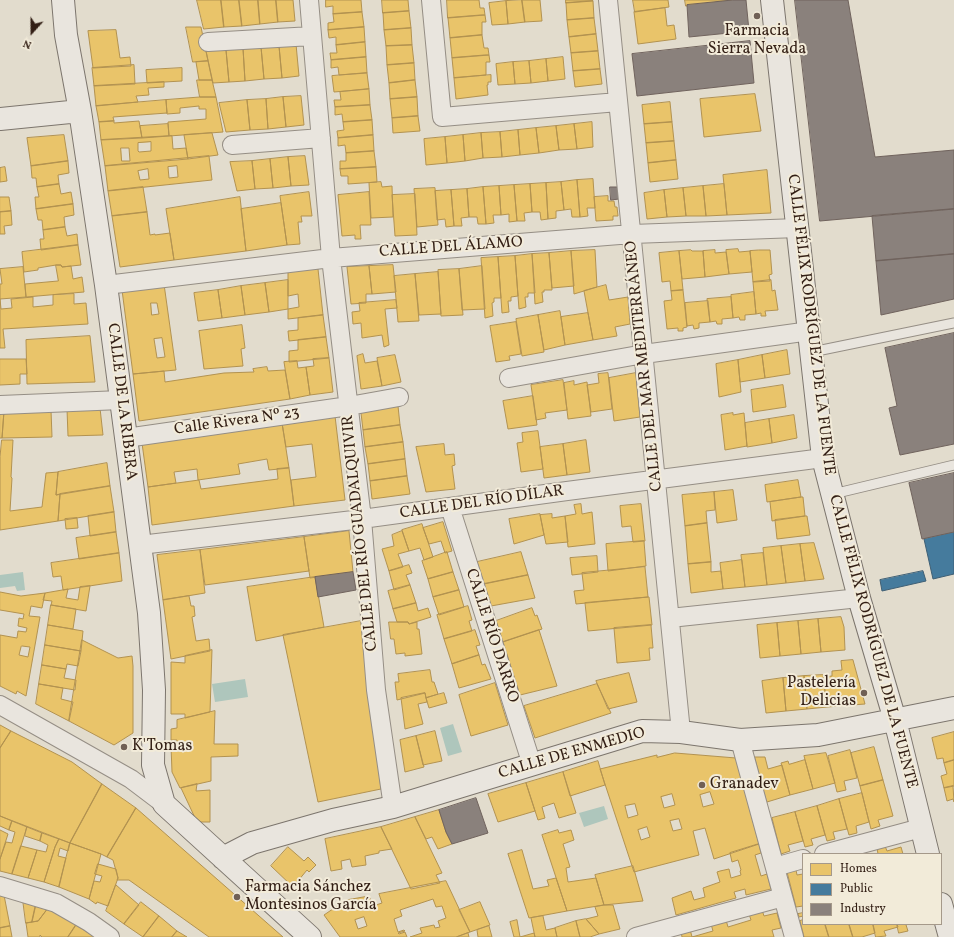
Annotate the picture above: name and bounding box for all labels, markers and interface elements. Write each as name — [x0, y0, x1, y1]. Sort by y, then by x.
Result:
marker: Farmacia Sierra Nevada — [752, 11, 762, 21]
north arrow — [12, 12, 52, 52]
place label: Farmacia Sierra Nevada — [708, 22, 806, 60]
text: N — [21, 35, 34, 52]
street label: CALLE FÉLIX RODRÍGUEZ DE LA FUENTE — [782, 173, 838, 477]
street label: CALLE DEL ÁLAMO — [379, 233, 523, 263]
street label: CALLE DEL MAR MEDITERRÁNEO — [622, 240, 668, 492]
street label: CALLE DE LA RIBERA — [102, 322, 140, 482]
street label: Calle Rivera Nº 23 — [173, 404, 301, 440]
street label: CALLE DEL RÍO GUADALQUIVIR — [339, 414, 383, 652]
street label: CALLE DEL RÍO DÍLAR — [399, 482, 565, 524]
street label: CALLE FÉLIX RODRÍGUEZ DE LA FUENTE — [823, 493, 921, 791]
street label: CALLE RÍO DARRO — [460, 567, 522, 705]
place label: Pastelería Delicias — [787, 674, 856, 712]
marker: Pastelería Delicias — [859, 688, 869, 698]
street label: CALLE DE ENMEDIO — [496, 724, 648, 784]
place label: K'Tomas — [132, 737, 192, 757]
marker: K'Tomas — [119, 742, 129, 752]
place label: Granadev — [710, 775, 779, 795]
marker: Granadev — [697, 780, 707, 790]
legend — [802, 853, 942, 925]
text: Homes — [840, 861, 877, 877]
place label: Farmacia Sánchez Montesinos García — [245, 878, 377, 916]
text: Public — [840, 881, 873, 897]
marker: Farmacia Sánchez Montesinos García — [232, 892, 242, 902]
text: Industry — [840, 901, 886, 917]

